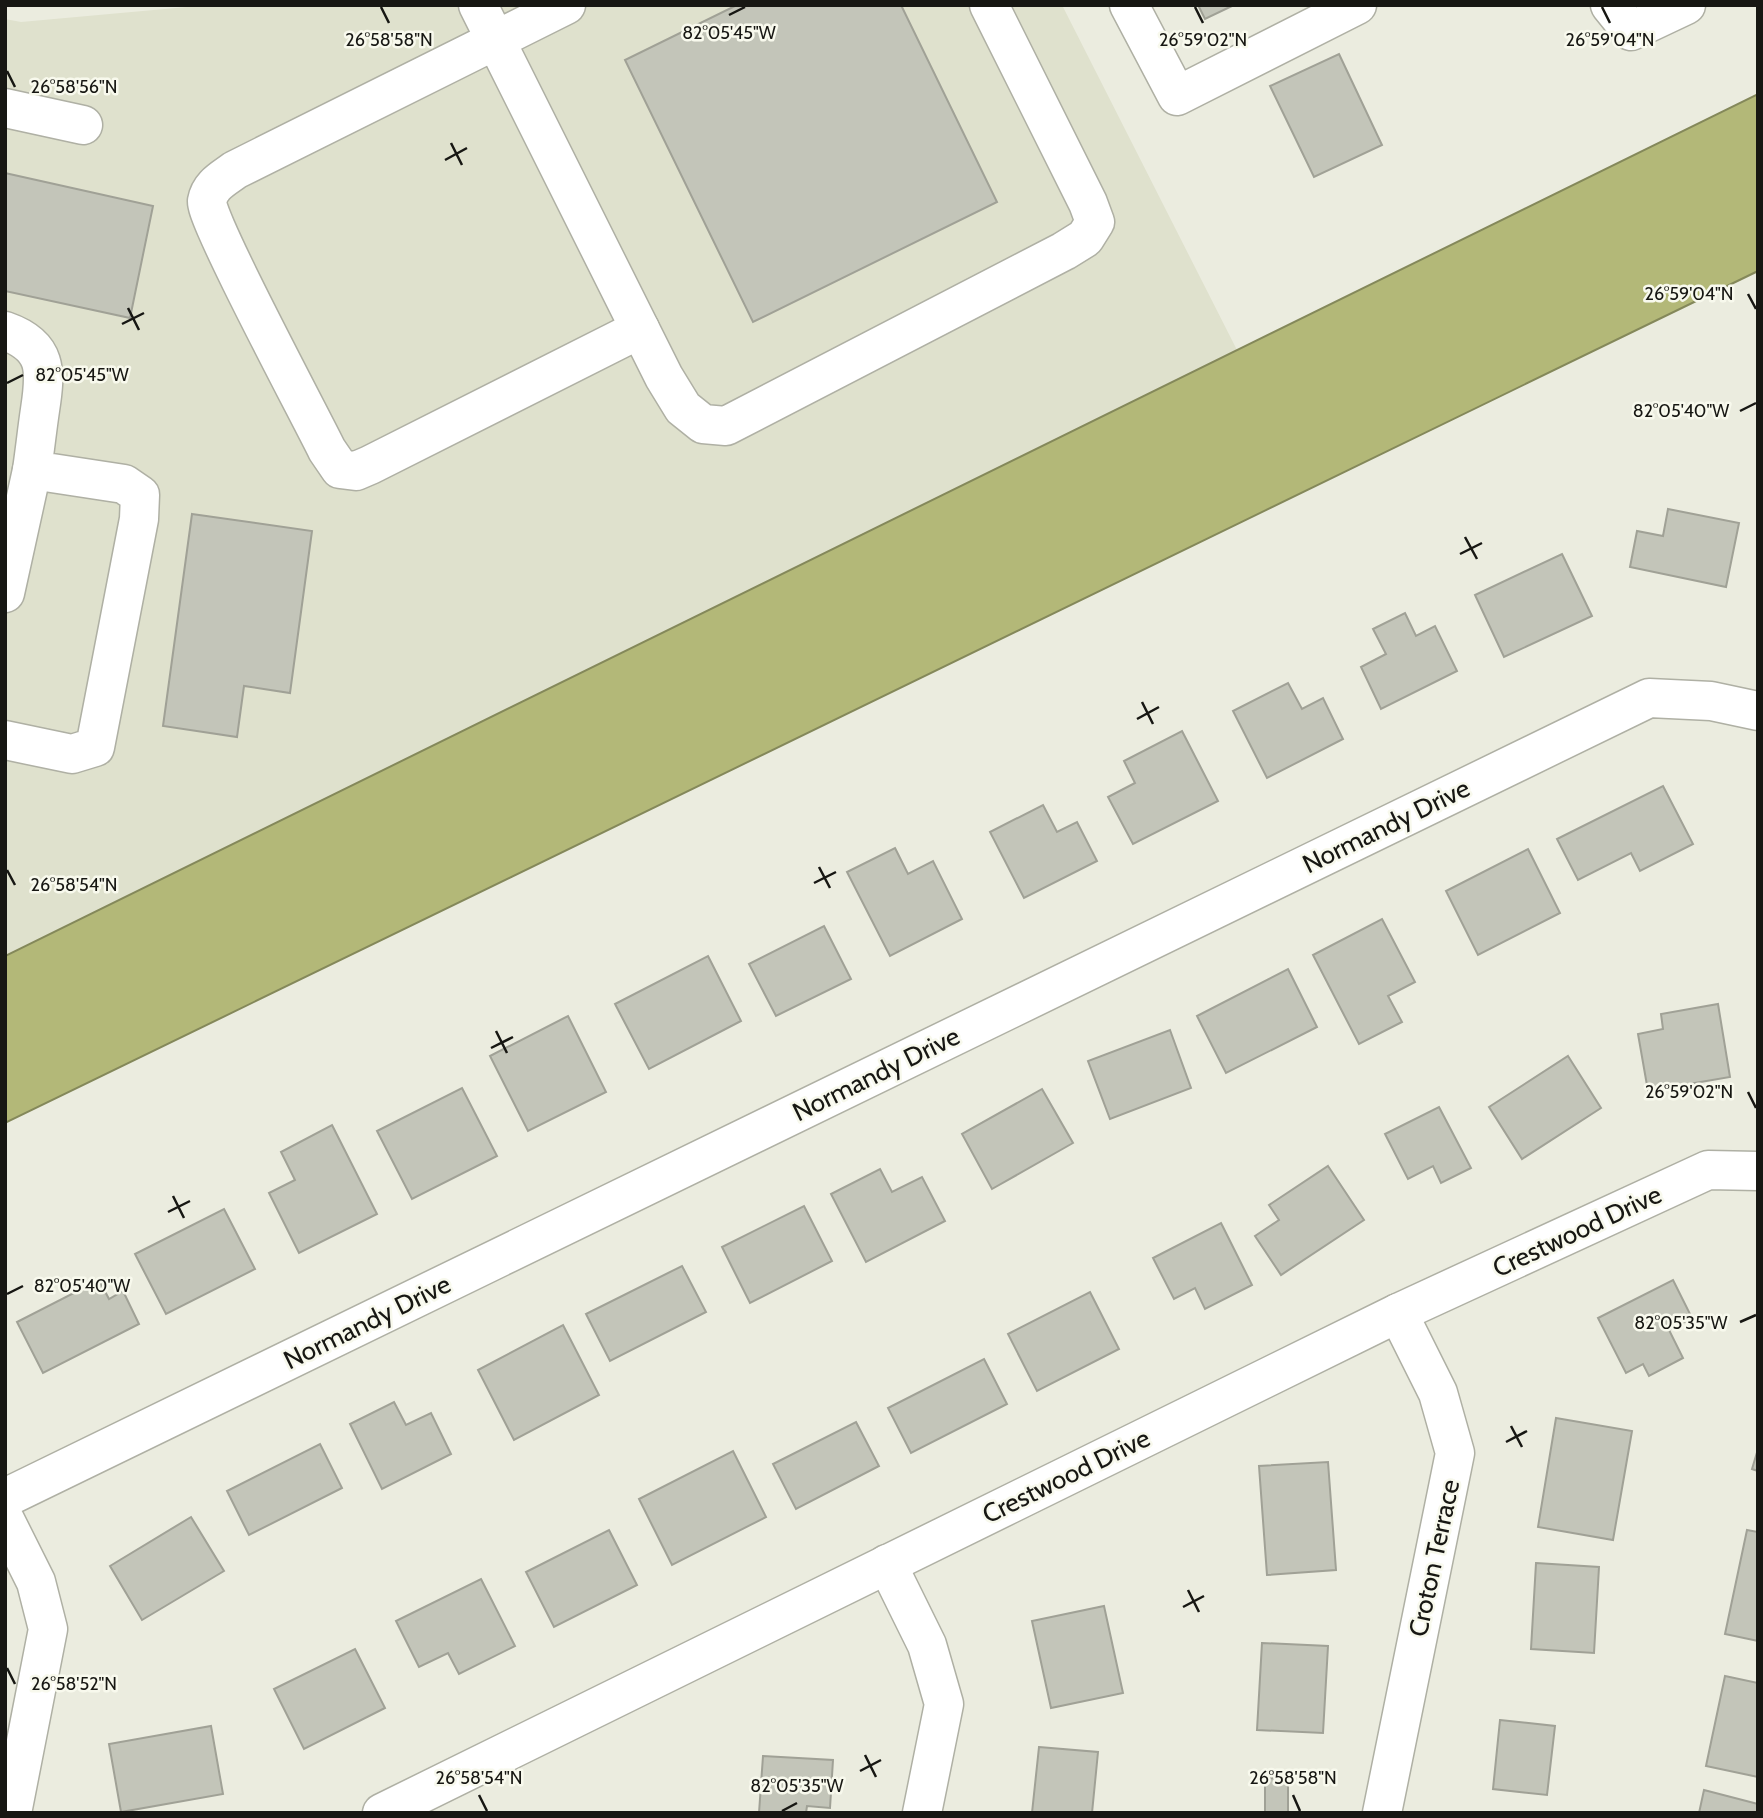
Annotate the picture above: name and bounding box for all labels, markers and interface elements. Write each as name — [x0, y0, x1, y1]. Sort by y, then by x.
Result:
text: 82°05'45"W — [682, 22, 776, 44]
text: 26°58'58"N — [345, 29, 433, 51]
text: 26°59'02"N — [1159, 29, 1247, 51]
text: 26°59'04"N — [1566, 29, 1654, 51]
text: 26°58'56"N — [31, 76, 117, 98]
text: 26°59'04"N — [1645, 283, 1733, 305]
text: 82°05'45"W — [35, 364, 129, 386]
text: 82°05'40"W — [1633, 400, 1729, 422]
street label: Normandy Drive — [1297, 772, 1475, 880]
text: 26°58'54"N — [31, 874, 117, 896]
street label: Normandy Drive — [787, 1020, 965, 1128]
text: 26°59'02"N — [1645, 1081, 1733, 1103]
street label: Crestwood Drive — [1488, 1178, 1666, 1284]
street label: Normandy Drive — [278, 1268, 456, 1376]
text: 82°05'40"W — [34, 1275, 130, 1297]
text: 82°05'35"W — [1634, 1312, 1728, 1334]
street label: Crestwood Drive — [977, 1422, 1155, 1530]
street label: Croton Terrace — [1402, 1476, 1466, 1640]
text: 26°58'52"N — [31, 1673, 117, 1695]
text: 26°58'54"N — [436, 1767, 522, 1789]
text: 26°58'58"N — [1249, 1767, 1337, 1789]
text: 82°05'35"W — [750, 1775, 844, 1797]

